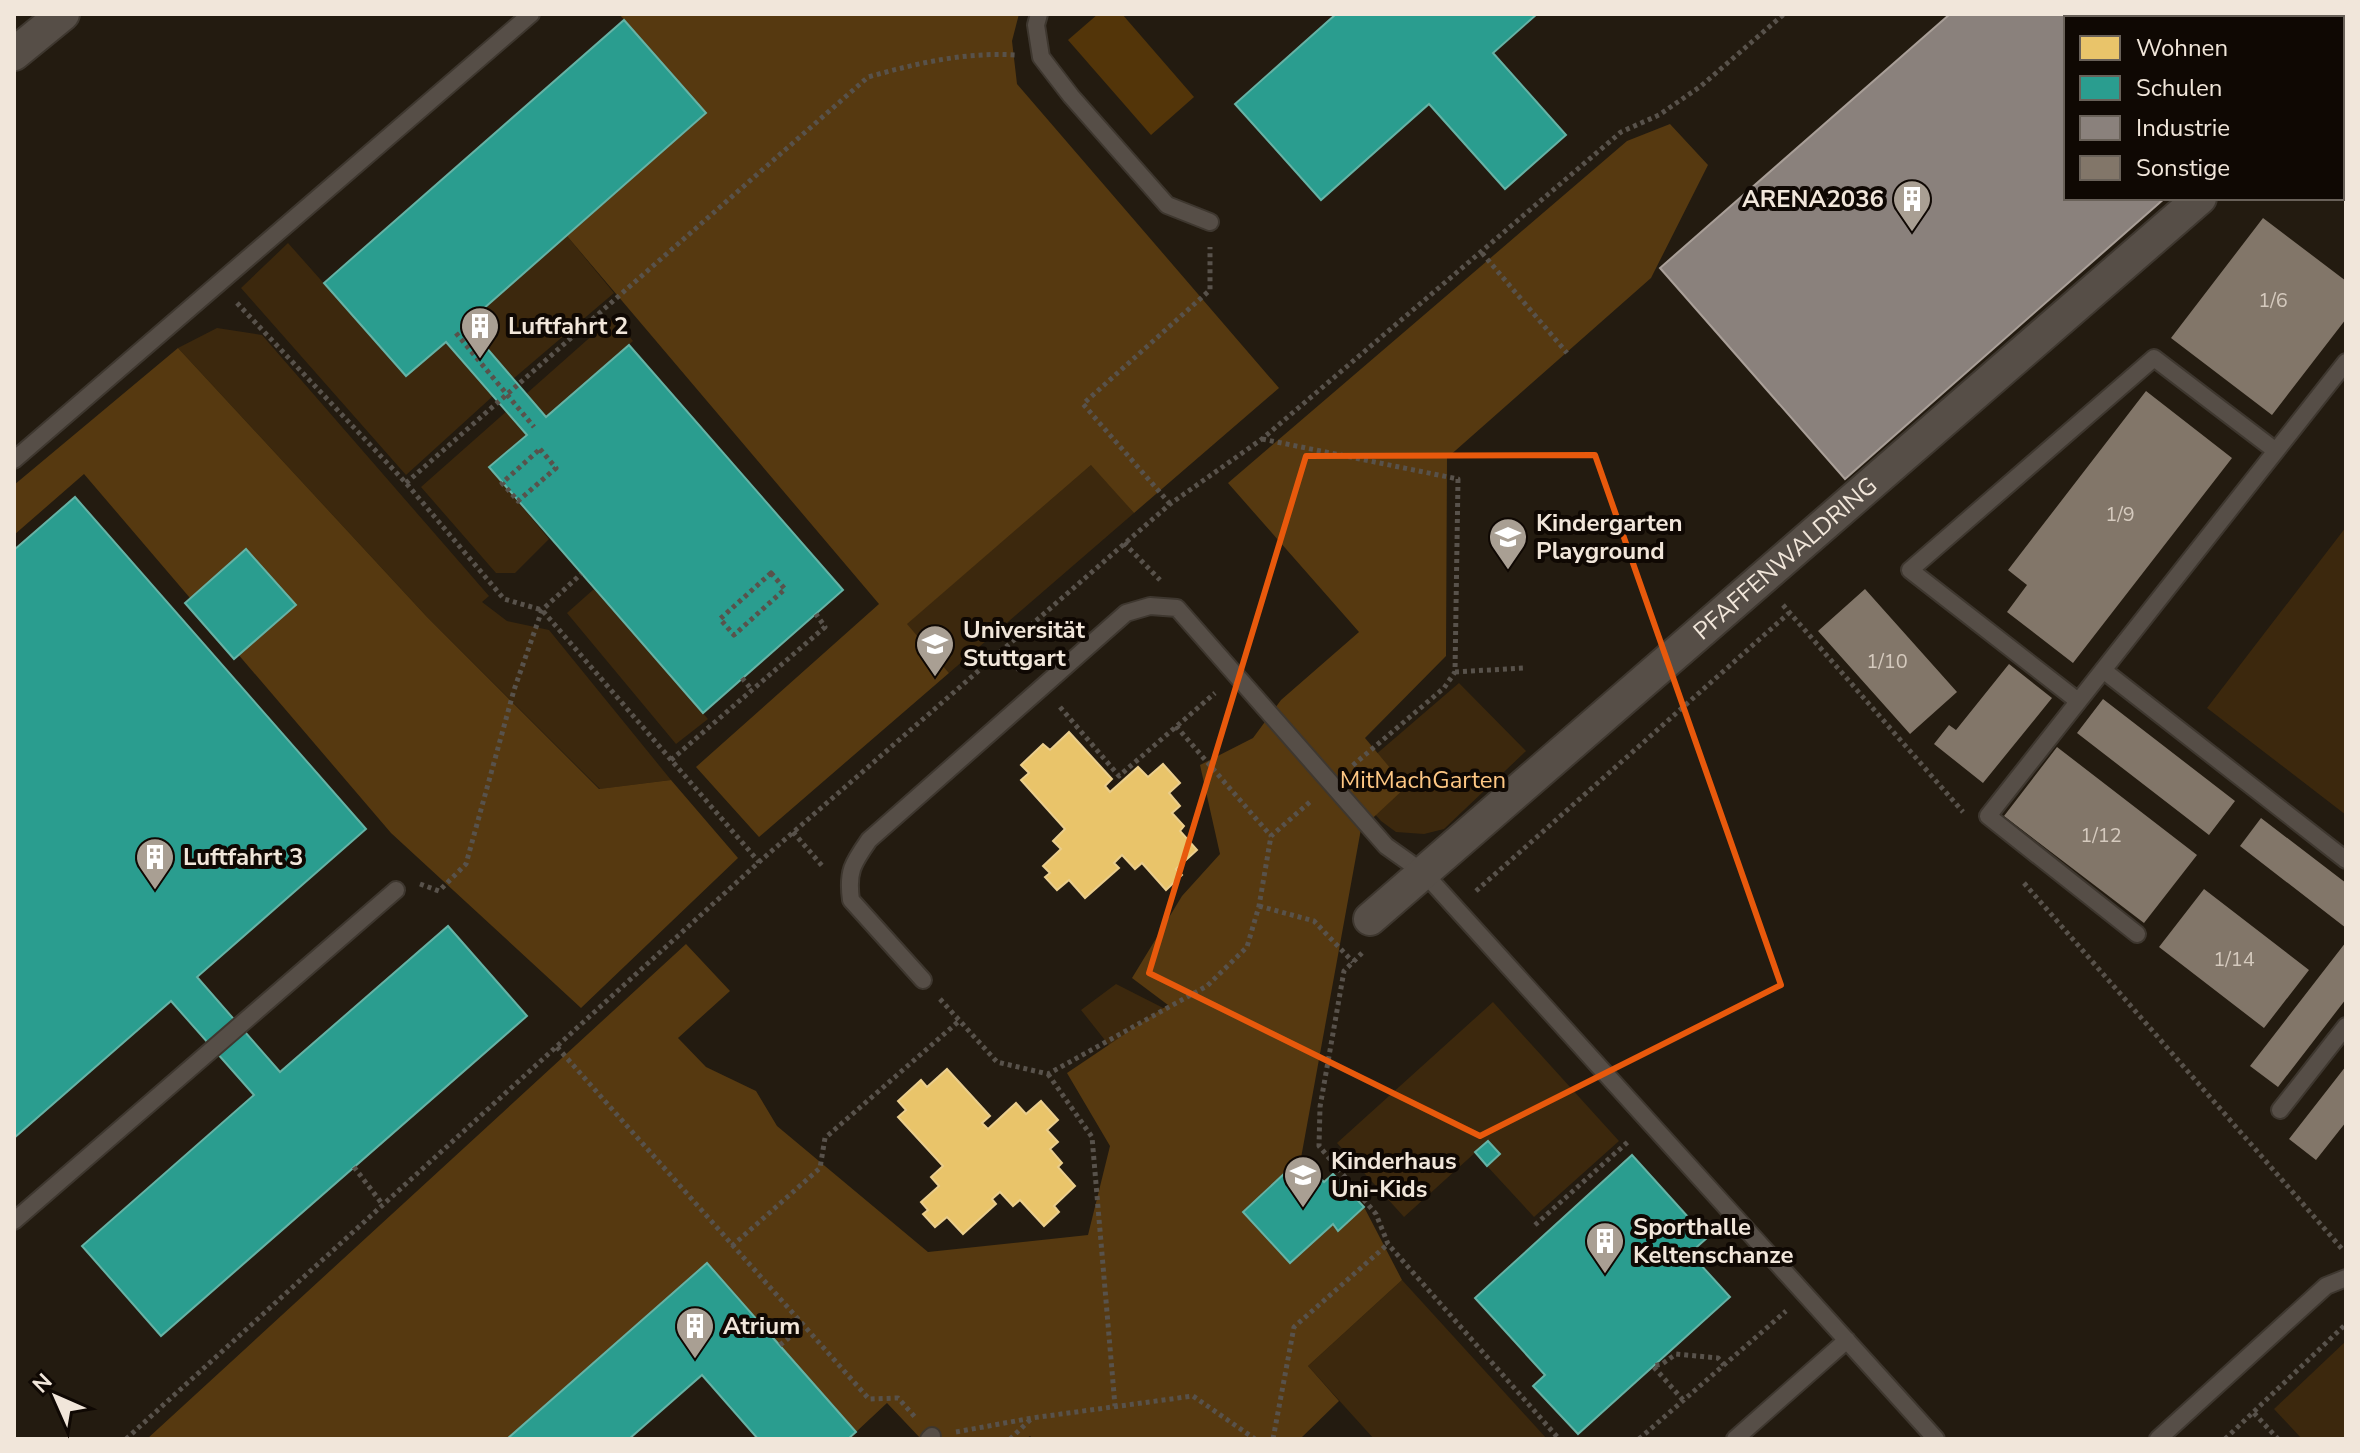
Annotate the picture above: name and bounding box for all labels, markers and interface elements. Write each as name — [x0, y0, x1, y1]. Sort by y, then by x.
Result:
legend — [2064, 16, 2344, 200]
text: Wohnen — [2136, 32, 2228, 64]
text: Schulen — [2136, 72, 2222, 104]
text: Industrie — [2136, 112, 2230, 144]
text: Sonstige — [2136, 152, 2230, 184]
building icon: ARENA2036 — [1891, 178, 1933, 233]
place label: ARENA2036 — [1742, 183, 1884, 215]
house number: 1/6 — [2258, 287, 2288, 314]
building icon: Luftfahrt 2 — [459, 305, 501, 360]
place label: Luftfahrt 2 — [508, 310, 628, 342]
street label: PFAFFENWALDRING — [1687, 470, 1884, 647]
house number: 1/9 — [2105, 501, 2135, 528]
place label: Kindergarten Playground — [1536, 507, 1683, 567]
school or university icon: Kindergarten Playground — [1487, 516, 1529, 571]
place label: Universität Stuttgart — [963, 614, 1086, 674]
school or university icon: Universität Stuttgart — [914, 623, 956, 678]
house number: 1/10 — [1866, 648, 1908, 675]
park label: MitMachGarten — [1340, 764, 1506, 796]
house number: 1/12 — [2080, 822, 2122, 849]
building icon: Luftfahrt 3 — [134, 836, 176, 891]
place label: Luftfahrt 3 — [183, 841, 303, 873]
house number: 1/14 — [2213, 946, 2255, 973]
place label: Kinderhaus Uni-Kids — [1331, 1145, 1457, 1205]
school or university icon: Kinderhaus Uni-Kids — [1282, 1154, 1324, 1209]
place label: Sporthalle Keltenschanze — [1633, 1211, 1794, 1271]
building icon: Sporthalle Keltenschanze — [1584, 1220, 1626, 1275]
building icon: Atrium — [674, 1305, 716, 1360]
place label: Atrium — [723, 1310, 800, 1342]
north arrow — [16, 1357, 96, 1437]
text: N — [26, 1367, 59, 1400]

